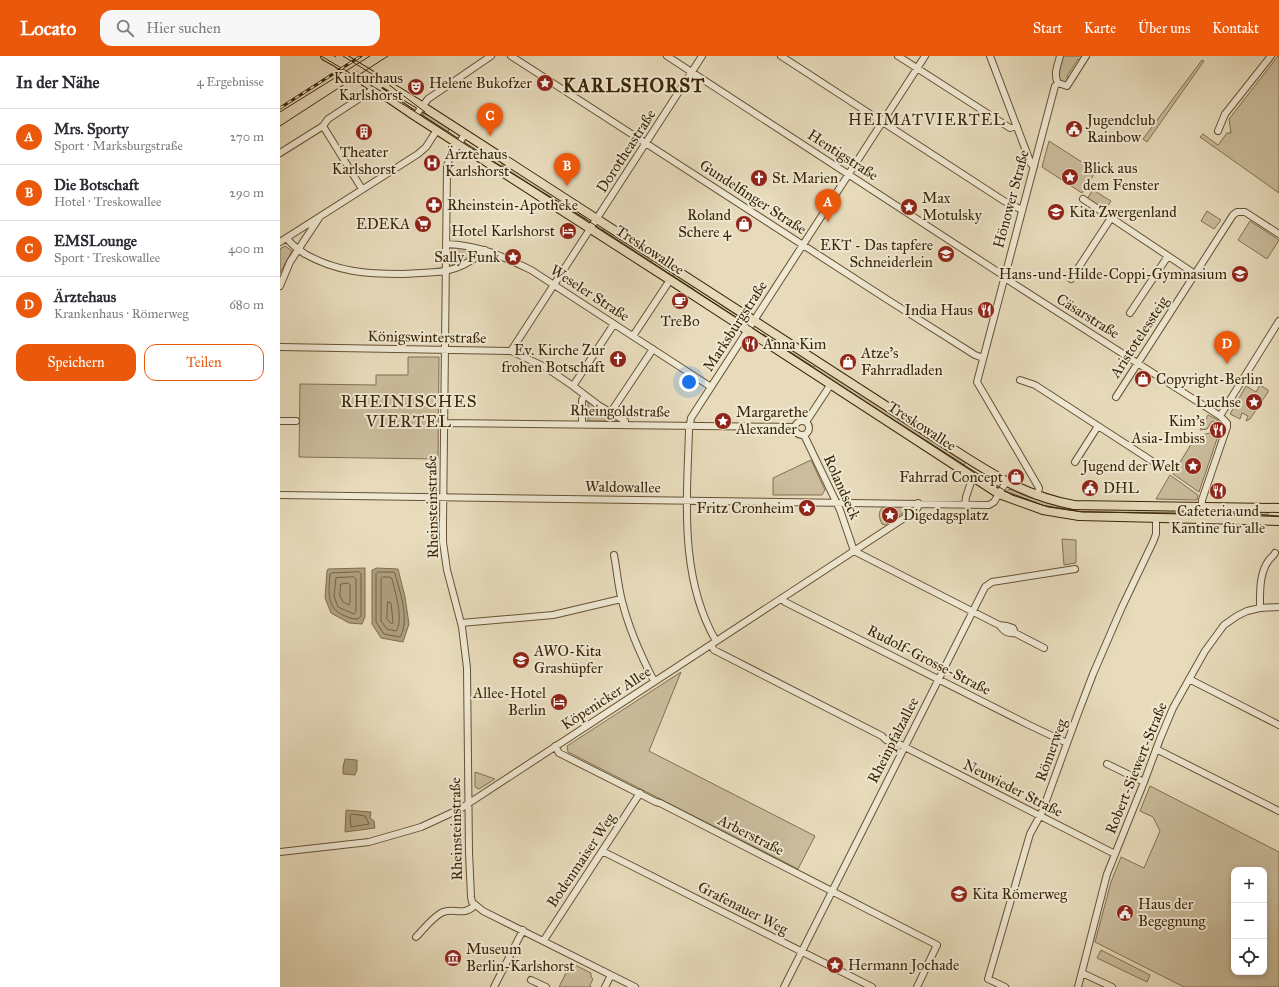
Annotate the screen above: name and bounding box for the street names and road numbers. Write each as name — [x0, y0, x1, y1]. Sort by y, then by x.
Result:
street label: Dorotheastraße — [592, 106, 660, 196]
street label: Hentigstraße — [804, 126, 882, 184]
street label: Hönower Straße — [989, 148, 1033, 250]
street label: Gundelfinger Straße — [696, 156, 810, 238]
street label: Treskowallee — [612, 221, 688, 279]
street label: Weseler Straße — [547, 261, 633, 325]
street label: Marksburgstraße — [699, 277, 771, 375]
street label: Cäsarstraße — [1053, 290, 1123, 342]
street label: Aristotelessteig — [1105, 292, 1173, 382]
street label: Königswinterstraße — [367, 327, 487, 347]
street label: Treskowallee — [884, 397, 960, 455]
street label: Rheingoldstraße — [570, 401, 670, 421]
street label: Rolandseck — [820, 452, 864, 522]
street label: Rheinsteinstraße — [422, 455, 442, 559]
street label: Waldowallee — [585, 477, 661, 497]
street label: Rudolf-Grosse-Straße — [864, 621, 994, 699]
street label: Köpenicker Allee — [558, 662, 654, 734]
street label: Rheinpfalzallee — [864, 694, 922, 786]
street label: Robert-Siewert-Straße — [1101, 699, 1171, 837]
street label: Römerweg — [1031, 715, 1071, 784]
street label: Neuwieder Straße — [960, 755, 1066, 821]
street label: Rheinsteinstraße — [446, 777, 466, 881]
street label: Bodenmaiser Weg — [543, 809, 620, 911]
street label: Arberstraße — [714, 810, 787, 859]
street label: Grafenauer Weg — [695, 878, 792, 939]

